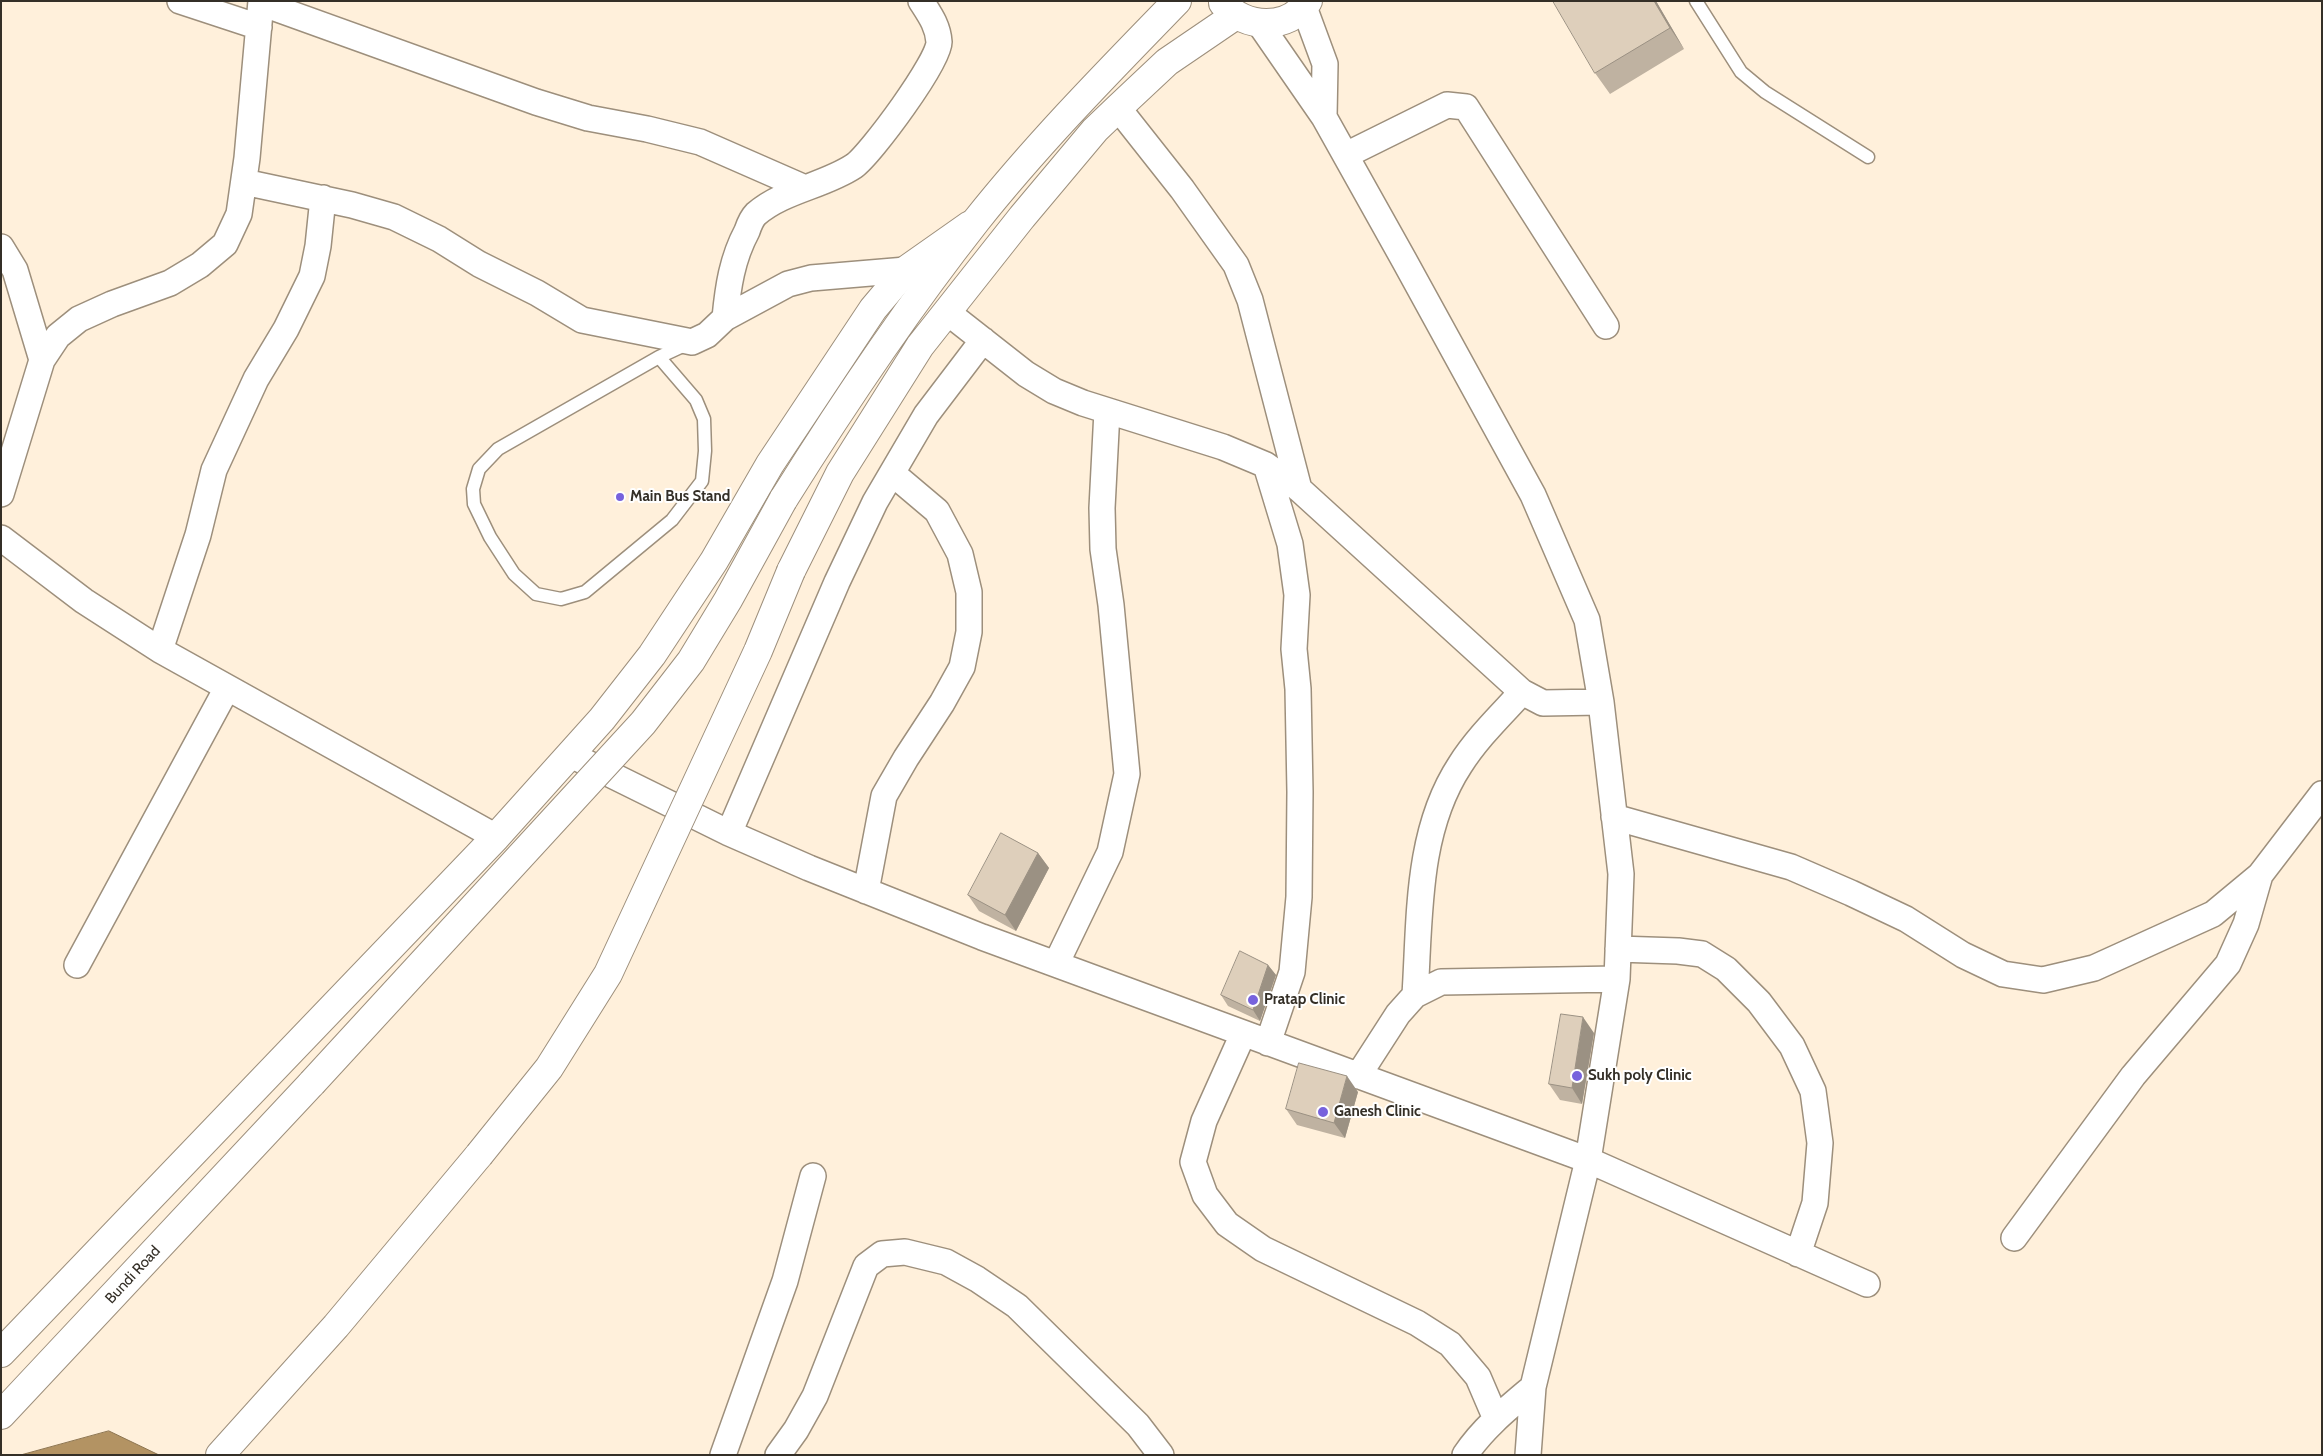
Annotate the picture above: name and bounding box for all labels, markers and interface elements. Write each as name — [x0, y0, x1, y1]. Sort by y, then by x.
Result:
place label: Main Bus Stand — [630, 488, 730, 506]
marker: Main Bus Stand — [614, 491, 626, 503]
place label: Pratap Clinic — [1264, 991, 1345, 1009]
marker: Pratap Clinic — [1246, 993, 1260, 1007]
place label: Sukh poly Clinic — [1588, 1067, 1692, 1085]
marker: Sukh poly Clinic — [1570, 1069, 1584, 1083]
place label: Ganesh Clinic — [1334, 1103, 1421, 1121]
marker: Ganesh Clinic — [1316, 1105, 1330, 1119]
street label: Bundi Road — [102, 1242, 164, 1308]

